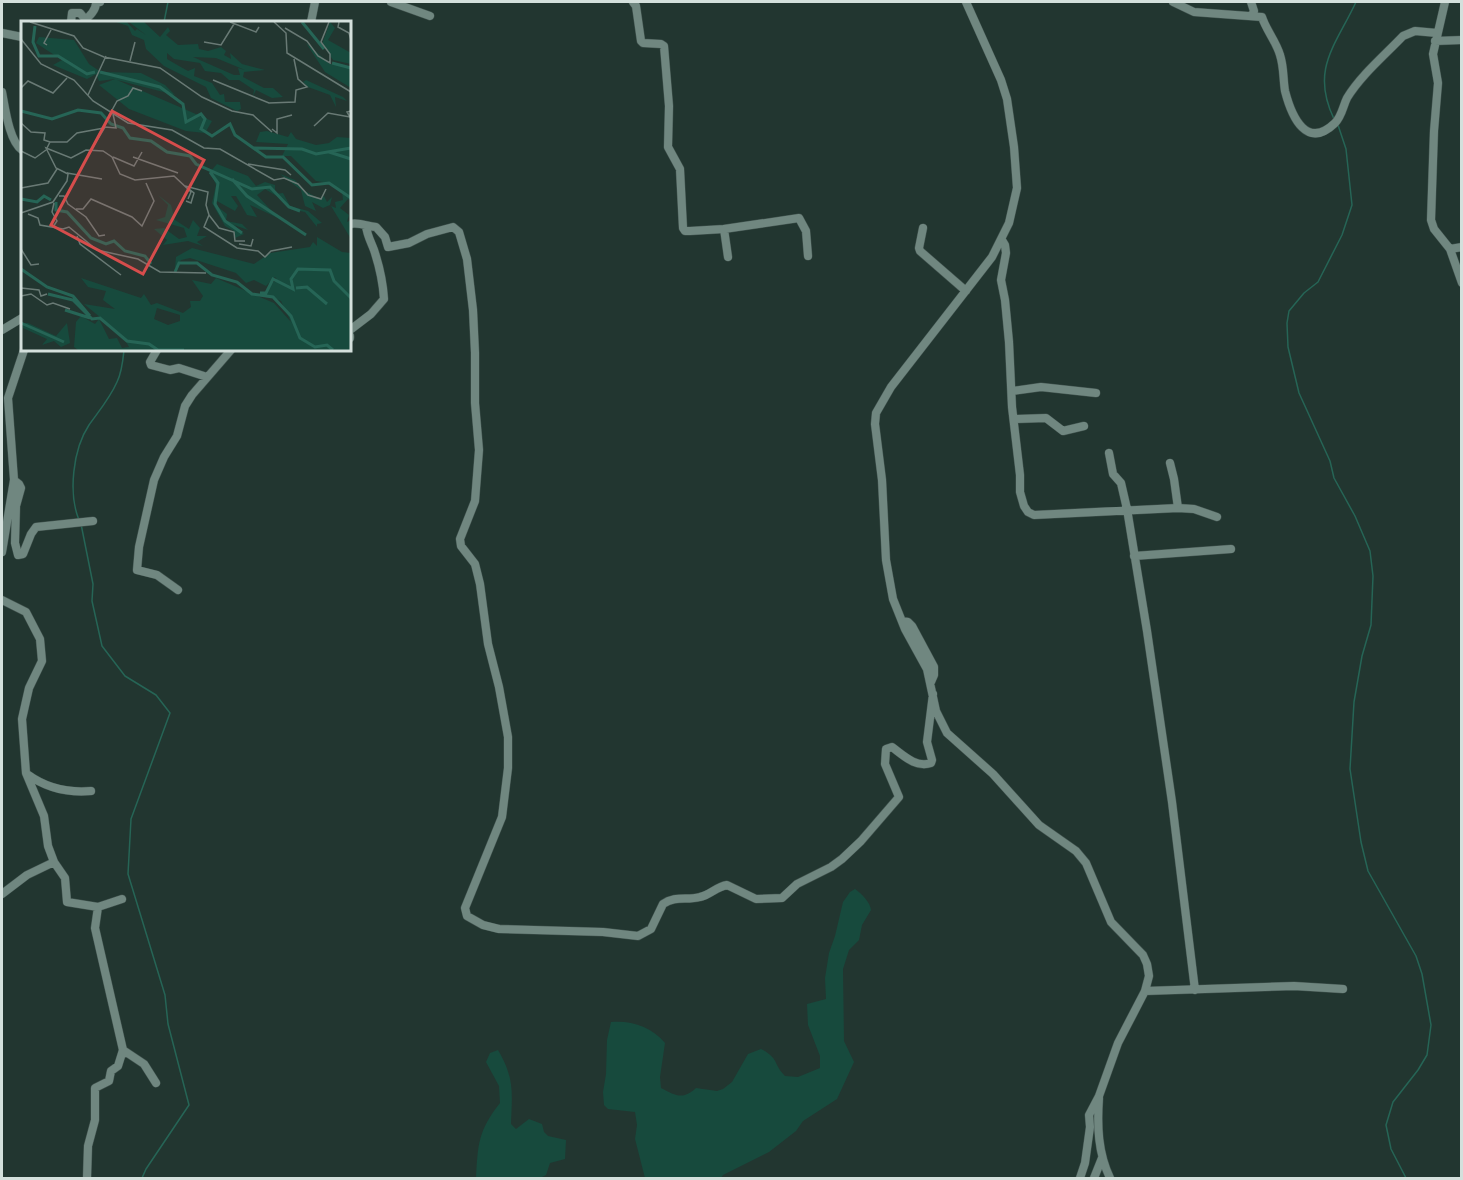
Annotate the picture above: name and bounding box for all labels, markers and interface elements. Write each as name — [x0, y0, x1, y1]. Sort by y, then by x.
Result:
inset map — [21, 21, 351, 351]

